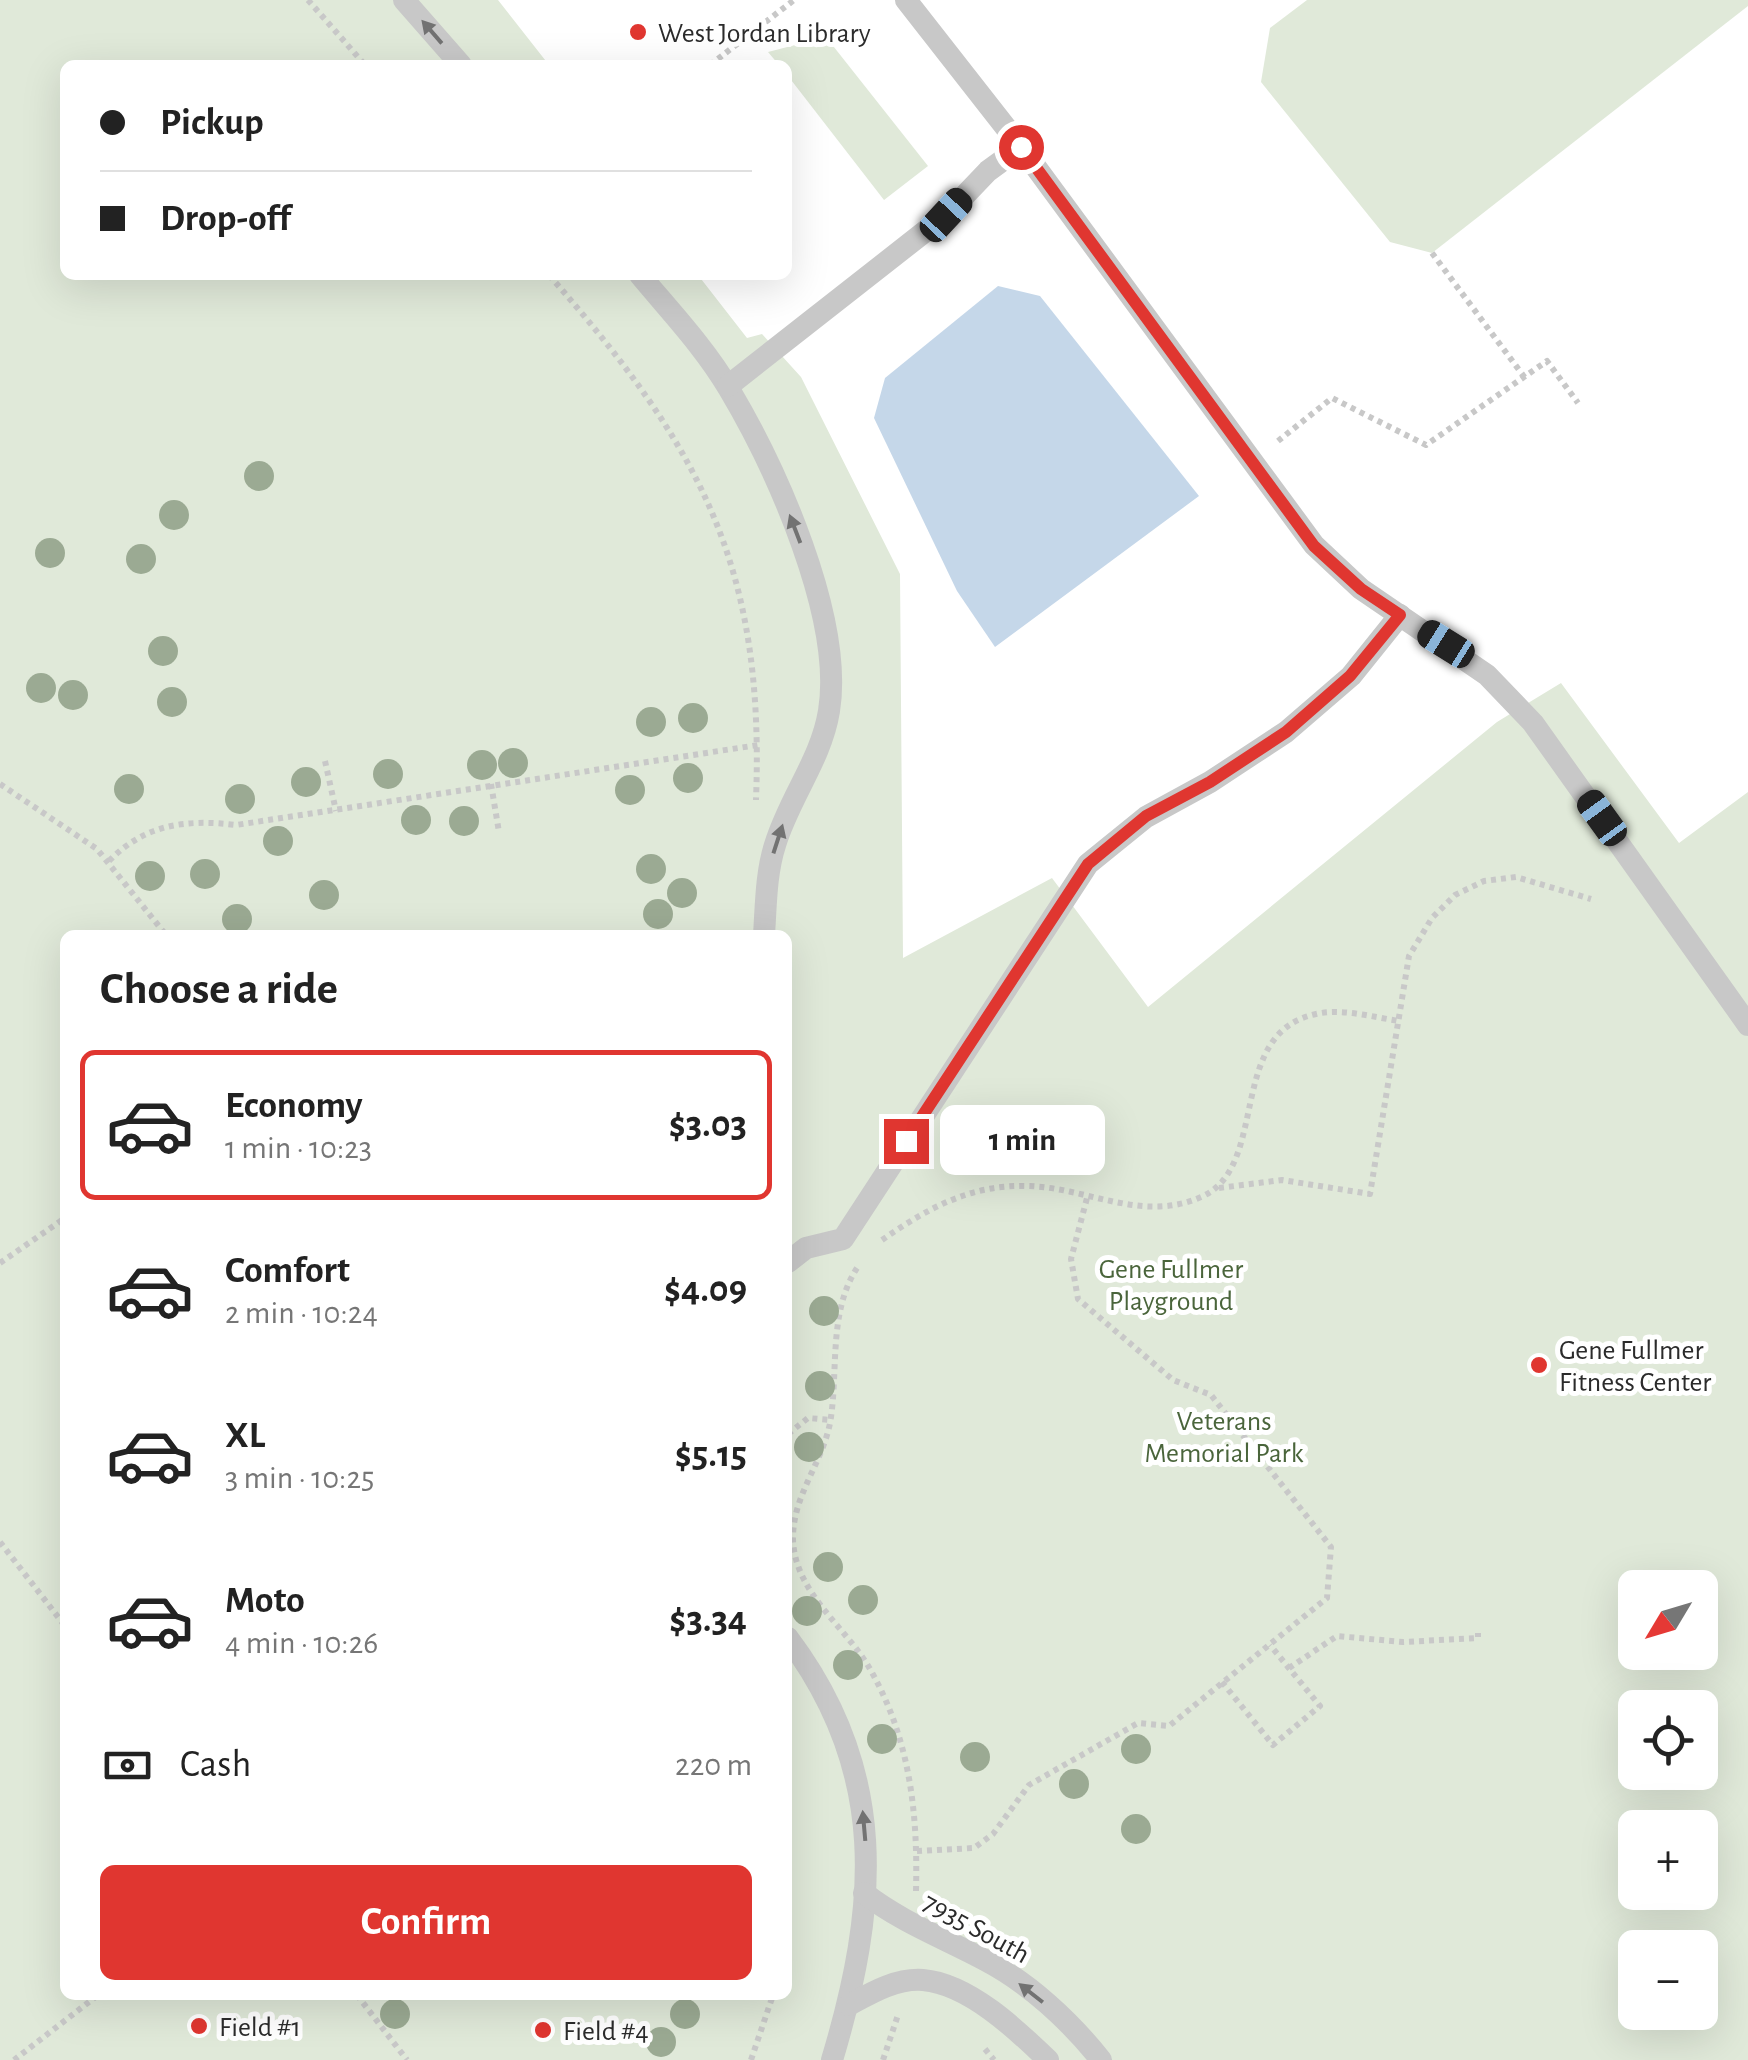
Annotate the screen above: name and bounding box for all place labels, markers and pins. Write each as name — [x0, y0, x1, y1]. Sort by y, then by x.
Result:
place label: West Jordan Library — [658, 20, 871, 48]
marker: West Jordan Library — [627, 21, 649, 43]
place label: Gene Fullmer Fitness Center — [1559, 1337, 1711, 1397]
marker: Gene Fullmer Fitness Center — [1528, 1354, 1550, 1376]
place label: Field #1 — [219, 2014, 301, 2042]
marker: Field #1 — [188, 2015, 210, 2037]
place label: Field #4 — [563, 2018, 649, 2046]
marker: Field #4 — [532, 2019, 554, 2041]

